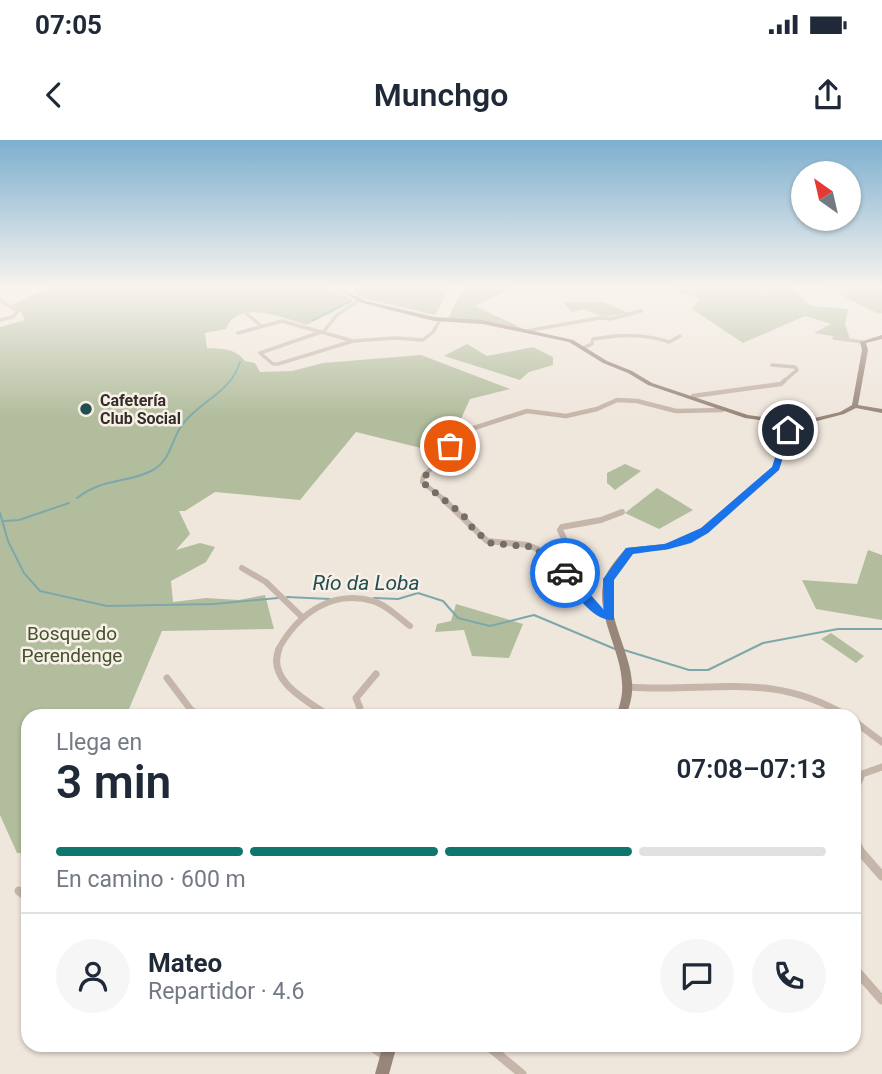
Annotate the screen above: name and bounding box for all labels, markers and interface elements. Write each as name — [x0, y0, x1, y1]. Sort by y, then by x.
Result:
text: 07:05 — [35, 10, 102, 40]
icon: back — [35, 76, 73, 114]
text: Munchgo — [374, 76, 508, 114]
icon: share — [809, 76, 847, 114]
north arrow — [791, 161, 861, 231]
map controls — [791, 161, 861, 231]
place label: Cafetería Club Social — [100, 391, 181, 428]
pin — [758, 400, 818, 460]
marker: Cafetería Club Social — [78, 401, 94, 417]
icon: home — [769, 411, 807, 449]
pin — [420, 416, 480, 476]
icon: bag — [431, 427, 469, 465]
courier — [530, 538, 600, 608]
icon: car — [546, 554, 584, 592]
water label: Río da Loba — [312, 571, 420, 595]
park label: Bosque do Perendenge — [22, 622, 122, 667]
text: Llega en — [56, 729, 142, 756]
text: 07:08–07:13 — [676, 754, 826, 784]
text: 3 min — [56, 755, 171, 809]
text: En camino · 600 m — [56, 866, 246, 893]
button: person — [56, 939, 130, 1013]
button: chat — [660, 939, 734, 1013]
button: phone — [752, 939, 826, 1013]
text: Mateo — [148, 948, 222, 978]
text: Repartidor · 4.6 — [148, 978, 305, 1005]

